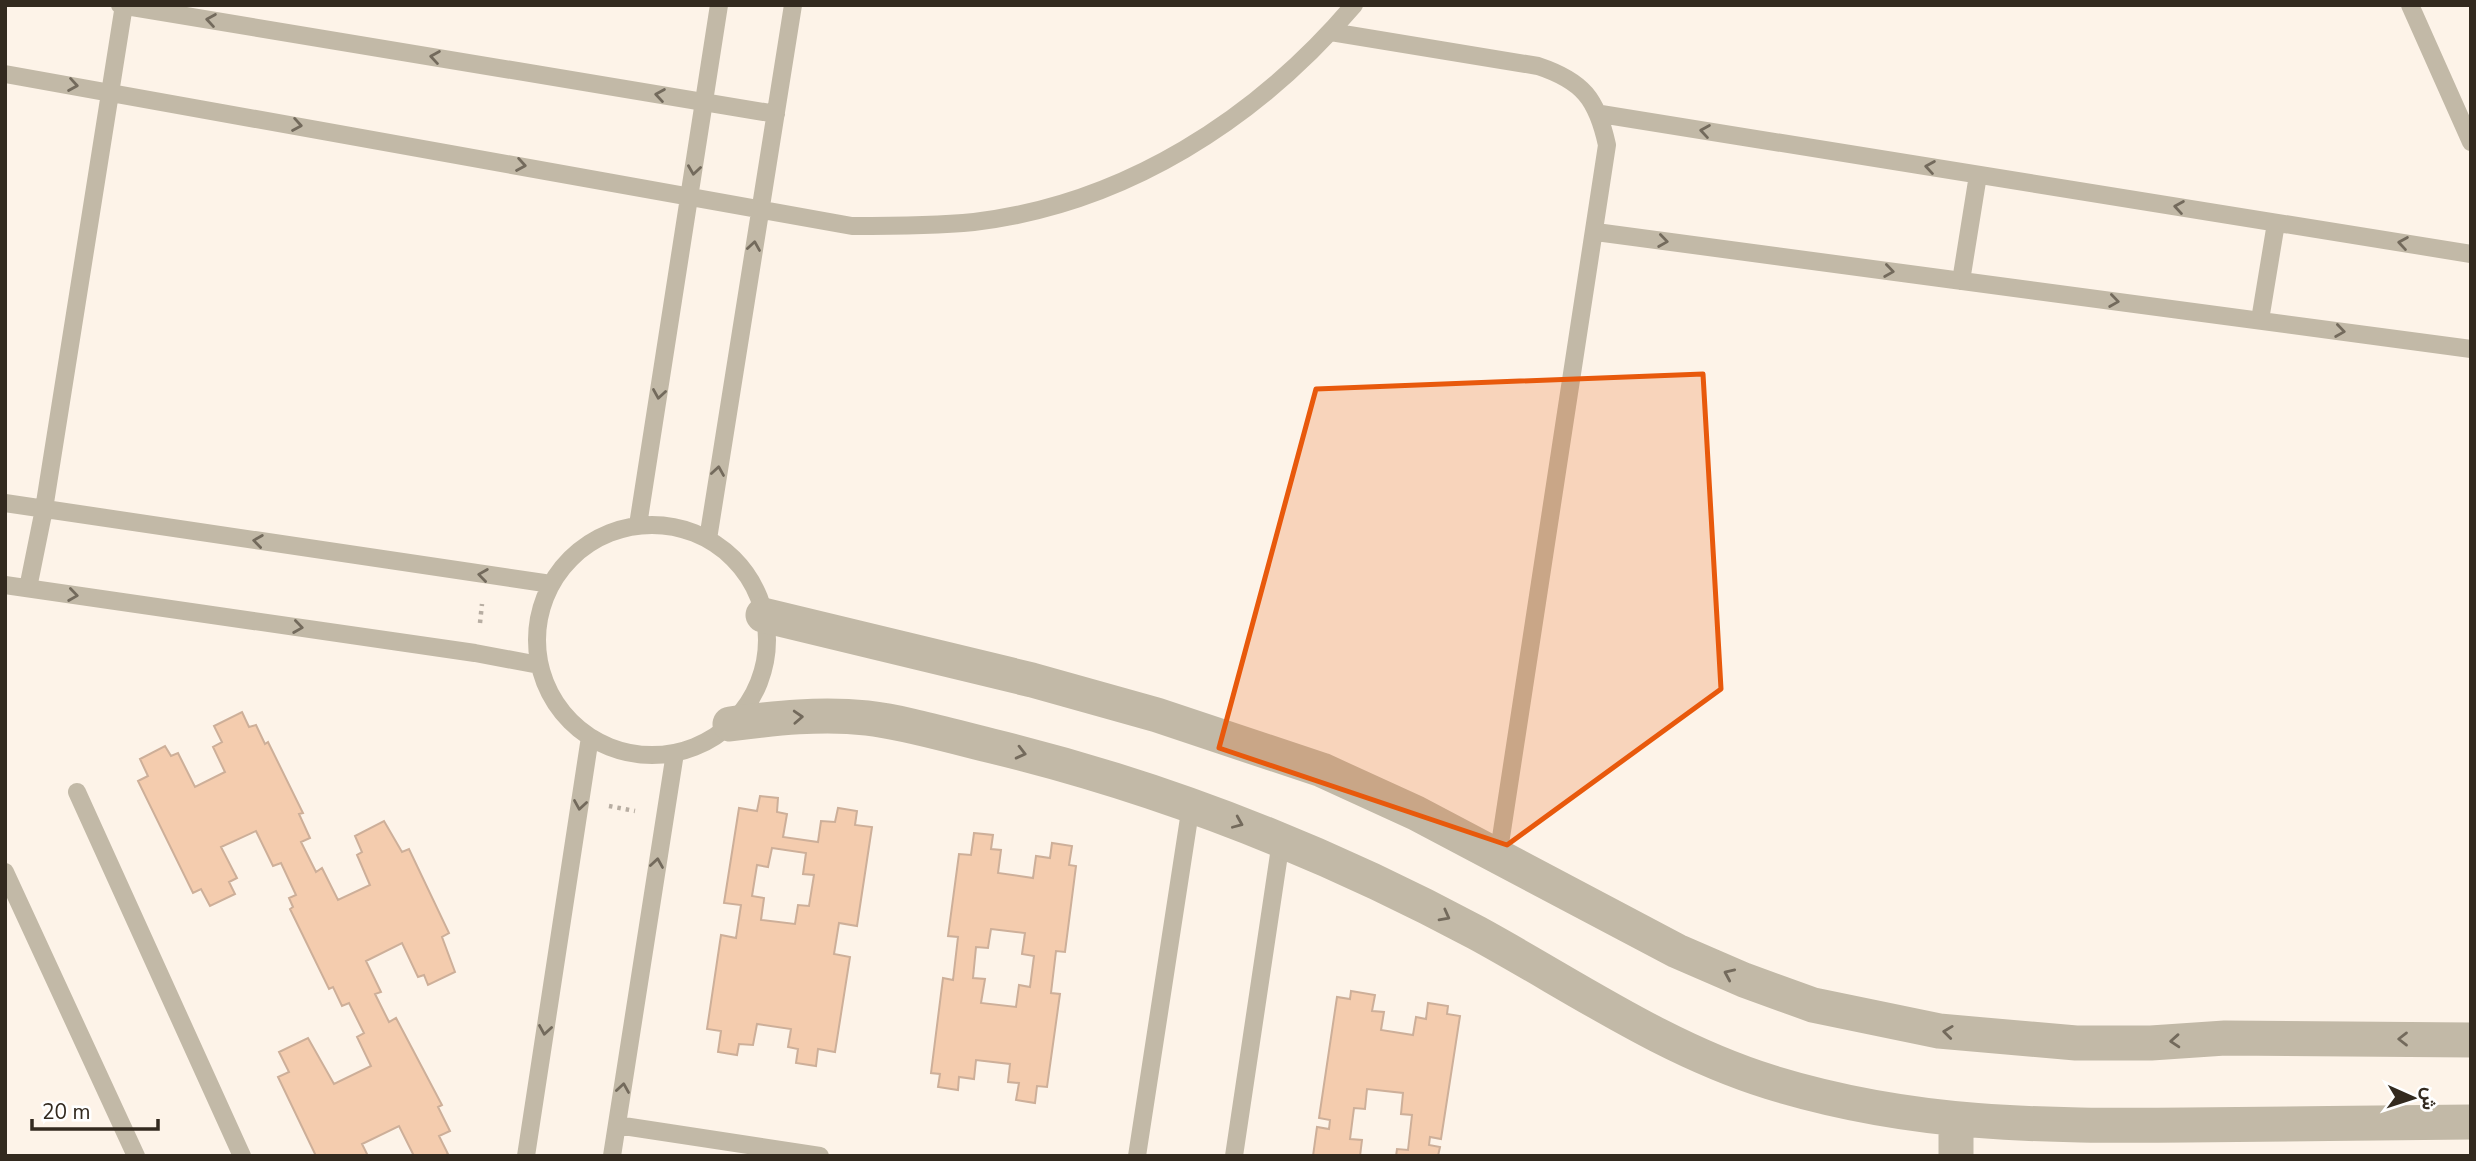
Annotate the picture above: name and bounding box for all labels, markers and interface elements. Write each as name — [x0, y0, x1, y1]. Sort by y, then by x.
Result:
one-way arrow — [205, 13, 217, 28]
one-way arrow — [430, 50, 441, 65]
one-way arrow — [67, 77, 79, 92]
one-way arrow — [654, 88, 666, 103]
one-way arrow — [291, 117, 303, 132]
one-way arrow — [1699, 124, 1711, 139]
one-way arrow — [514, 157, 526, 172]
one-way arrow — [1924, 160, 1936, 175]
one-way arrow — [687, 164, 702, 175]
one-way arrow — [2173, 200, 2185, 215]
one-way arrow — [1658, 233, 1669, 248]
one-way arrow — [2397, 236, 2409, 251]
one-way arrow — [746, 241, 761, 252]
one-way arrow — [1883, 263, 1895, 278]
one-way arrow — [2109, 293, 2120, 308]
one-way arrow — [2334, 323, 2346, 338]
one-way arrow — [652, 388, 667, 400]
one-way arrow — [710, 465, 725, 477]
one-way arrow — [252, 534, 264, 549]
one-way arrow — [477, 567, 489, 582]
one-way arrow — [67, 587, 79, 602]
one-way arrow — [292, 619, 304, 634]
one-way arrow — [793, 709, 804, 724]
one-way arrow — [1015, 745, 1027, 759]
one-way arrow — [573, 799, 588, 811]
one-way arrow — [1230, 815, 1243, 829]
one-way arrow — [649, 858, 664, 869]
one-way arrow — [1438, 908, 1450, 922]
one-way arrow — [1724, 968, 1736, 982]
one-way arrow — [538, 1024, 553, 1036]
one-way arrow — [1942, 1024, 1954, 1039]
one-way arrow — [2397, 1031, 2407, 1047]
one-way arrow — [2169, 1033, 2180, 1048]
north arrow — [2378, 1063, 2448, 1133]
one-way arrow — [615, 1082, 630, 1094]
text: ش — [2415, 1087, 2443, 1111]
scale bar — [32, 1088, 158, 1132]
text: 20 m — [42, 1098, 91, 1126]

